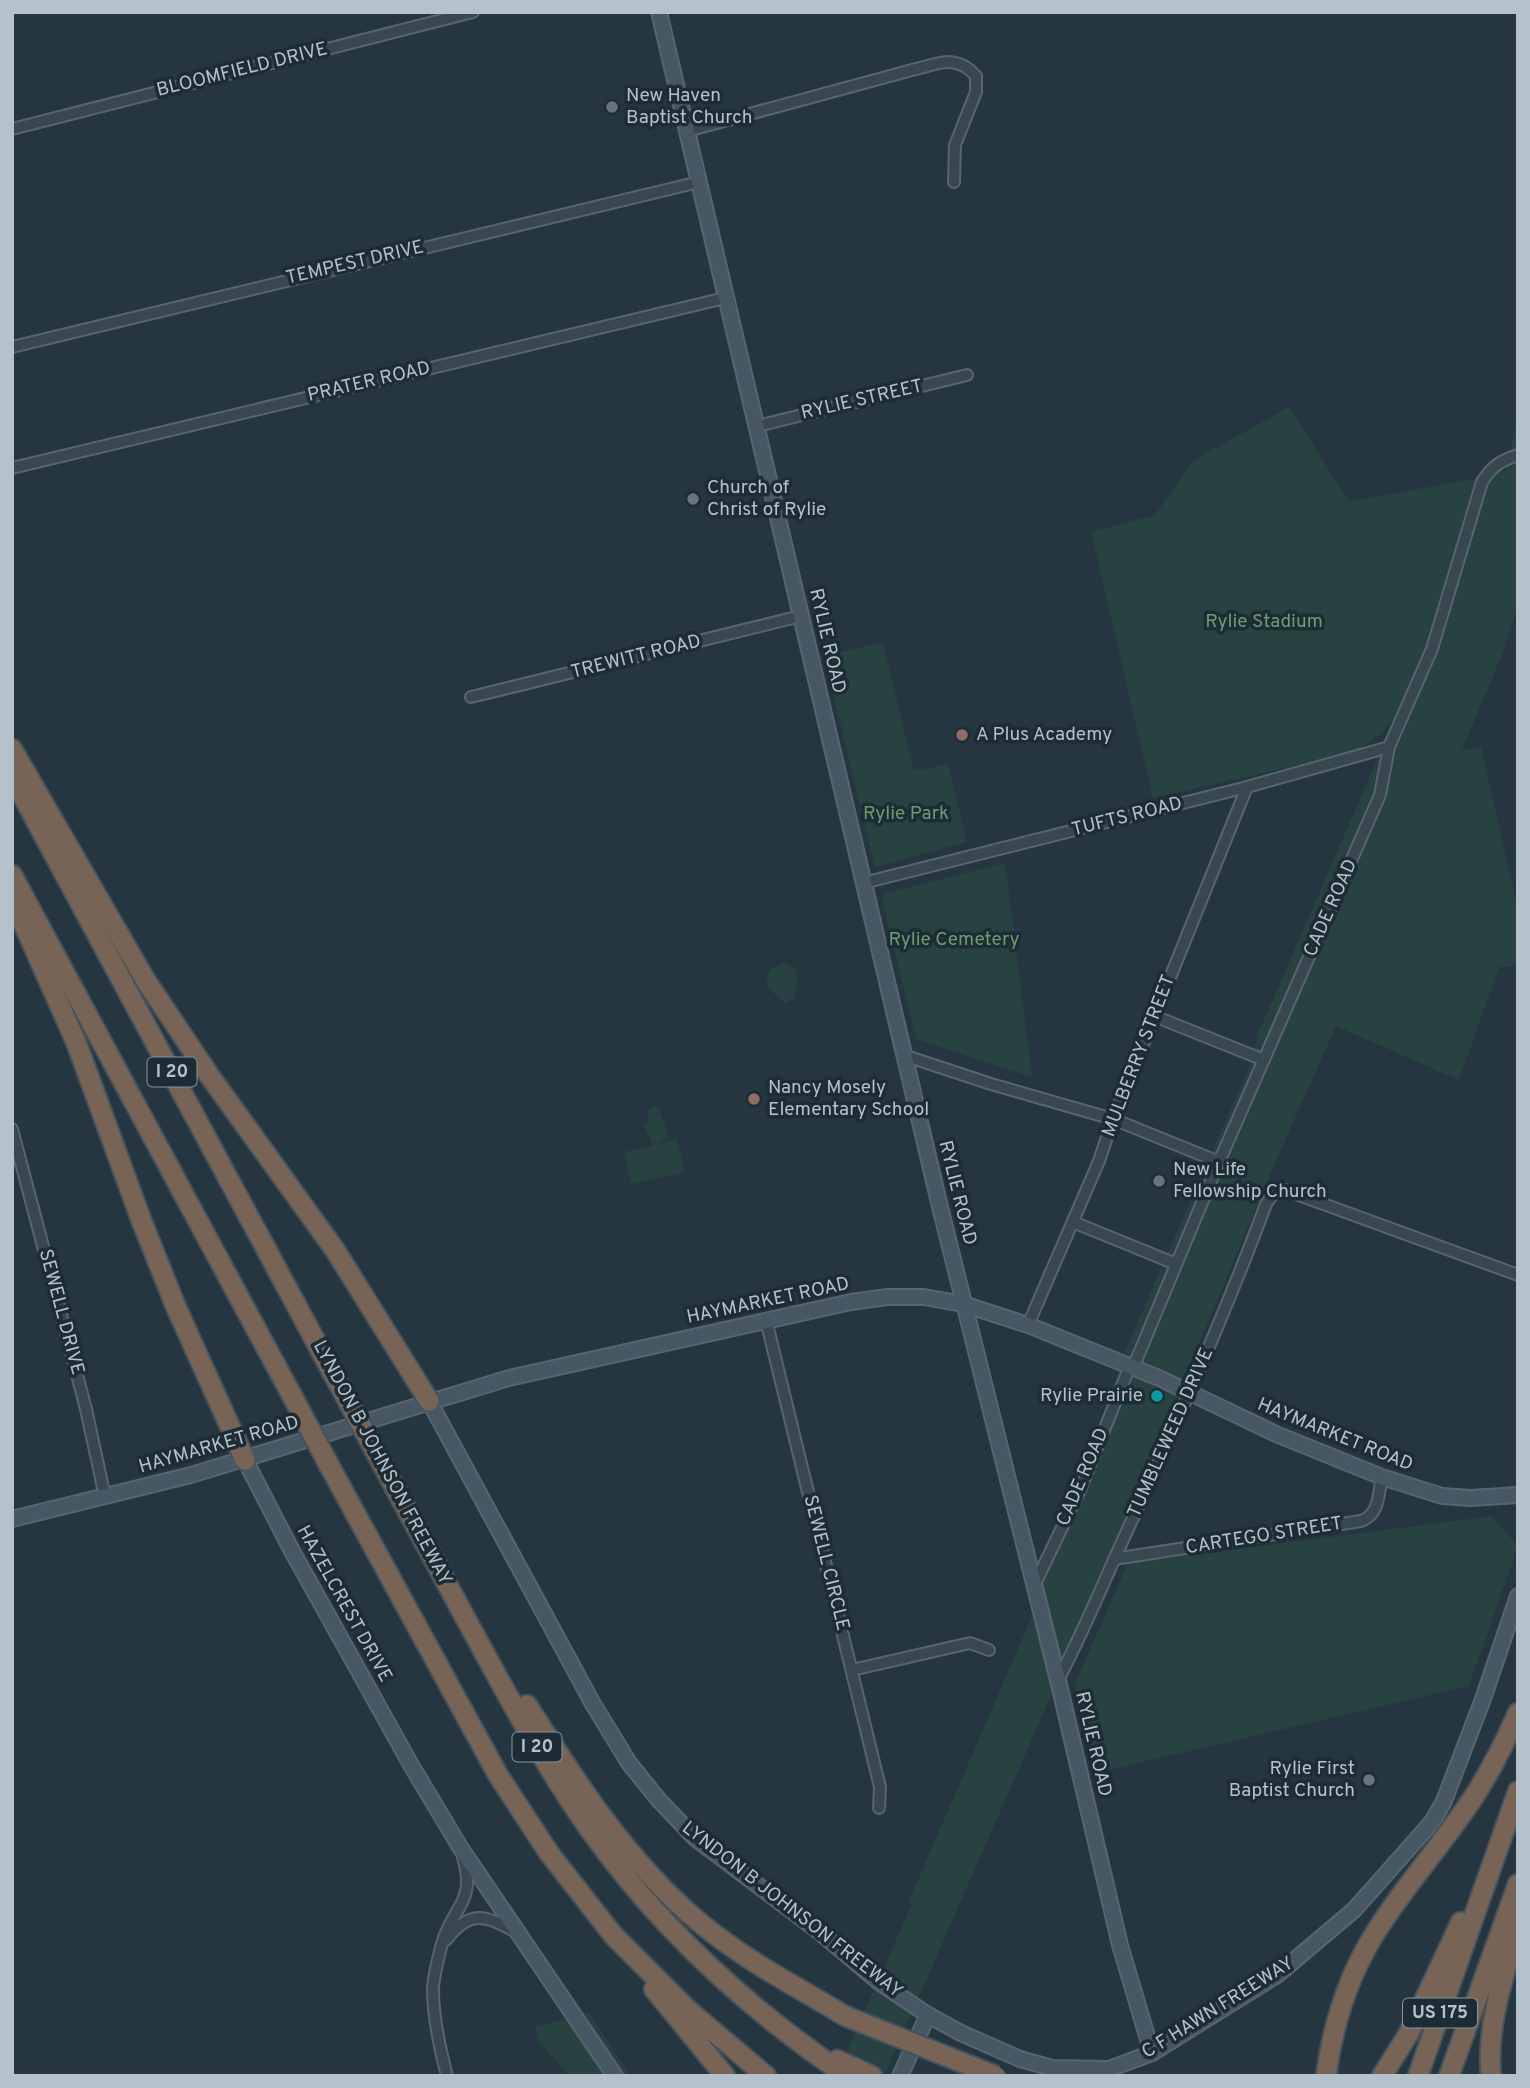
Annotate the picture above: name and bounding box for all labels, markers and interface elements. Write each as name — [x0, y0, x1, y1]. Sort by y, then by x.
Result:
street label: BLOOMFIELD DRIVE — [154, 37, 330, 103]
place label: New Haven Baptist Church — [626, 84, 752, 130]
marker: New Haven Baptist Church — [604, 99, 620, 115]
street label: TEMPEST DRIVE — [284, 235, 426, 291]
street label: PRATER ROAD — [305, 356, 433, 408]
street label: RYLIE STREET — [799, 374, 925, 426]
place label: Church of Christ of Rylie — [707, 476, 826, 522]
marker: Church of Christ of Rylie — [685, 491, 701, 507]
street label: RYLIE ROAD — [803, 586, 851, 696]
park label: Rylie Stadium — [1205, 610, 1323, 634]
street label: TREWITT ROAD — [569, 629, 703, 685]
place label: A Plus Academy — [976, 723, 1112, 747]
marker: A Plus Academy — [954, 727, 970, 743]
street label: TUFTS ROAD — [1069, 792, 1185, 842]
park label: Rylie Park — [863, 802, 949, 826]
street label: CADE ROAD — [1299, 855, 1363, 961]
park label: Rylie Cemetery — [888, 928, 1020, 952]
street label: MULBERRY STREET — [1097, 971, 1181, 1141]
road number: I 20 — [148, 1058, 196, 1086]
place label: Nancy Mosely Elementary School — [768, 1076, 929, 1122]
marker: Nancy Mosely Elementary School — [746, 1091, 762, 1107]
street label: RYLIE ROAD — [932, 1138, 982, 1248]
place label: New Life Fellowship Church — [1173, 1158, 1327, 1204]
marker: New Life Fellowship Church — [1151, 1173, 1167, 1189]
street label: SEWELL DRIVE — [33, 1247, 89, 1377]
street label: HAYMARKET ROAD — [684, 1272, 852, 1330]
street label: LYNDON B JOHNSON FREEWAY — [307, 1336, 457, 1590]
street label: TUMBLEWEED DRIVE — [1123, 1344, 1219, 1522]
place label: Rylie Prairie — [1040, 1384, 1143, 1408]
marker: Rylie Prairie — [1149, 1388, 1165, 1404]
street label: HAYMARKET ROAD — [1254, 1393, 1416, 1477]
street label: HAYMARKET ROAD — [136, 1411, 302, 1479]
street label: CADE ROAD — [1052, 1424, 1114, 1530]
street label: SEWELL CIRCLE — [798, 1493, 854, 1633]
street label: CARTEGO STREET — [1184, 1512, 1344, 1560]
street label: HAZELCREST DRIVE — [291, 1521, 397, 1687]
street label: RYLIE ROAD — [1069, 1689, 1117, 1799]
road number: I 20 — [512, 1732, 562, 1762]
place label: Rylie First Baptist Church — [1229, 1757, 1355, 1803]
marker: Rylie First Baptist Church — [1361, 1772, 1377, 1788]
street label: LYNDON B JOHNSON FREEWAY — [677, 1816, 907, 2004]
street label: C F HAWN FREEWAY — [1138, 1951, 1298, 2065]
road number: US 175 — [1403, 1998, 1477, 2027]

